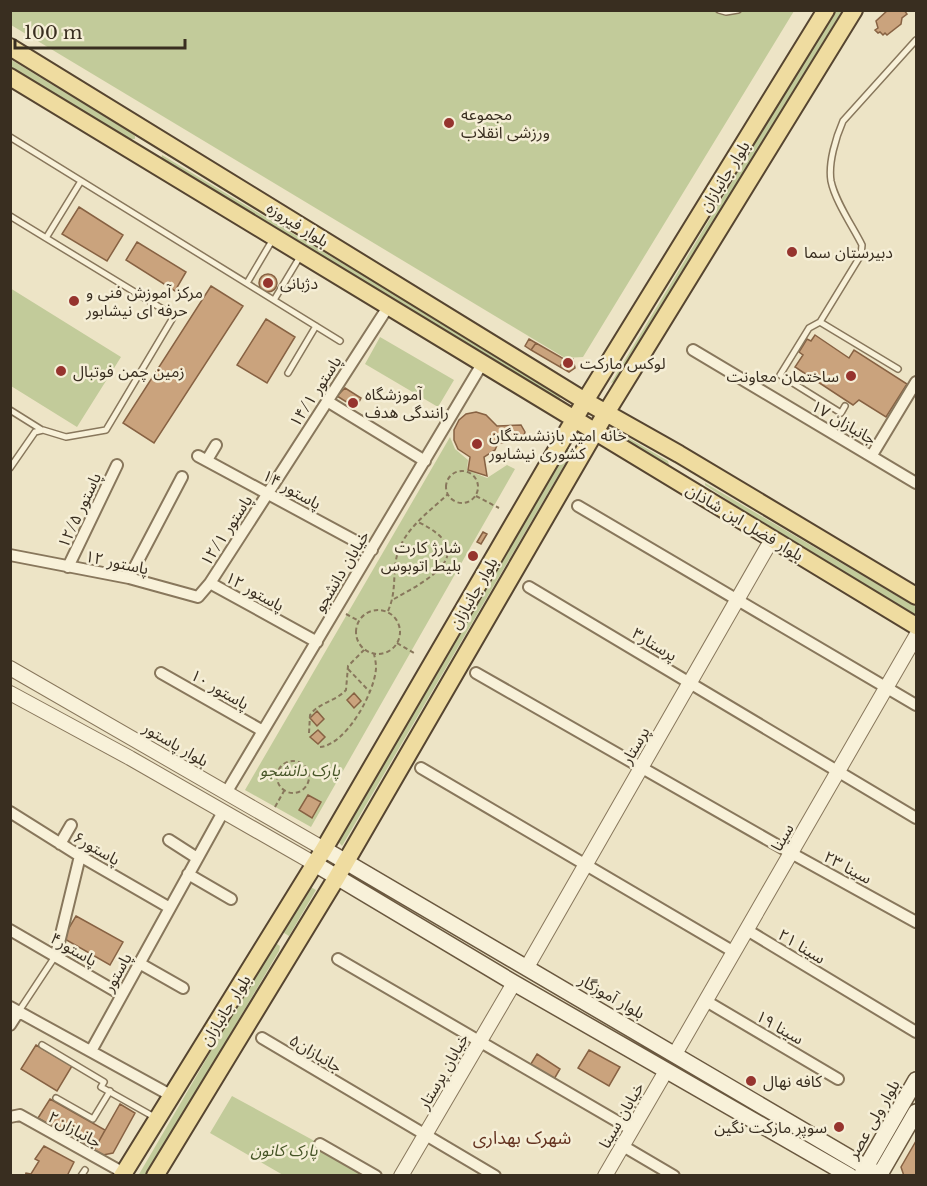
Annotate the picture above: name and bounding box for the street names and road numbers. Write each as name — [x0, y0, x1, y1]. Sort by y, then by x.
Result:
street label: بلوار جانبازان — [694, 137, 754, 215]
street label: بلوار فیروزه — [263, 197, 333, 251]
street label: پاستور ۱۴/۱ — [285, 352, 346, 431]
street label: جانبازان ۱۷ — [808, 395, 880, 449]
street label: پاستور ۱۴ — [258, 465, 325, 514]
street label: پاستور ۱۲/۵ — [53, 469, 106, 551]
street label: بلوار فضل ابن شاذان — [683, 479, 807, 565]
street label: پاستور ۱۲/۱ — [196, 491, 257, 570]
street label: خیابان دانشجو — [309, 527, 373, 615]
street label: ۱۲ پاستور — [83, 546, 151, 580]
street label: بلوار جانبازان — [444, 553, 502, 633]
street label: پاستور ۱۲ — [221, 567, 288, 616]
street label: پرستار۳ — [628, 623, 681, 666]
street label: پاستور ۱۰ — [187, 664, 253, 715]
street label: بلوار پاستور — [138, 717, 212, 772]
street label: پرستار — [616, 723, 655, 769]
street label: سینا — [766, 820, 798, 854]
street label: پاستور۶ — [70, 827, 124, 870]
street label: سینا ۲۳ — [821, 846, 875, 888]
street label: سینا ۲۱ — [775, 924, 829, 968]
street label: پاستور۴ — [47, 928, 101, 971]
street label: پاستور — [98, 949, 137, 996]
street label: بلوار آموزگار — [575, 969, 649, 1023]
street label: بلوار جانبازان — [195, 971, 255, 1049]
street label: سینا ۱۹ — [753, 1005, 807, 1049]
street label: جانبازان۵ — [286, 1030, 346, 1076]
street label: خیابان پرستار — [413, 1030, 474, 1114]
street label: بلوار ولی عصر — [842, 1076, 904, 1163]
street label: خیابان سینا — [594, 1078, 648, 1152]
street label: جانبازان۲ — [45, 1106, 105, 1152]

